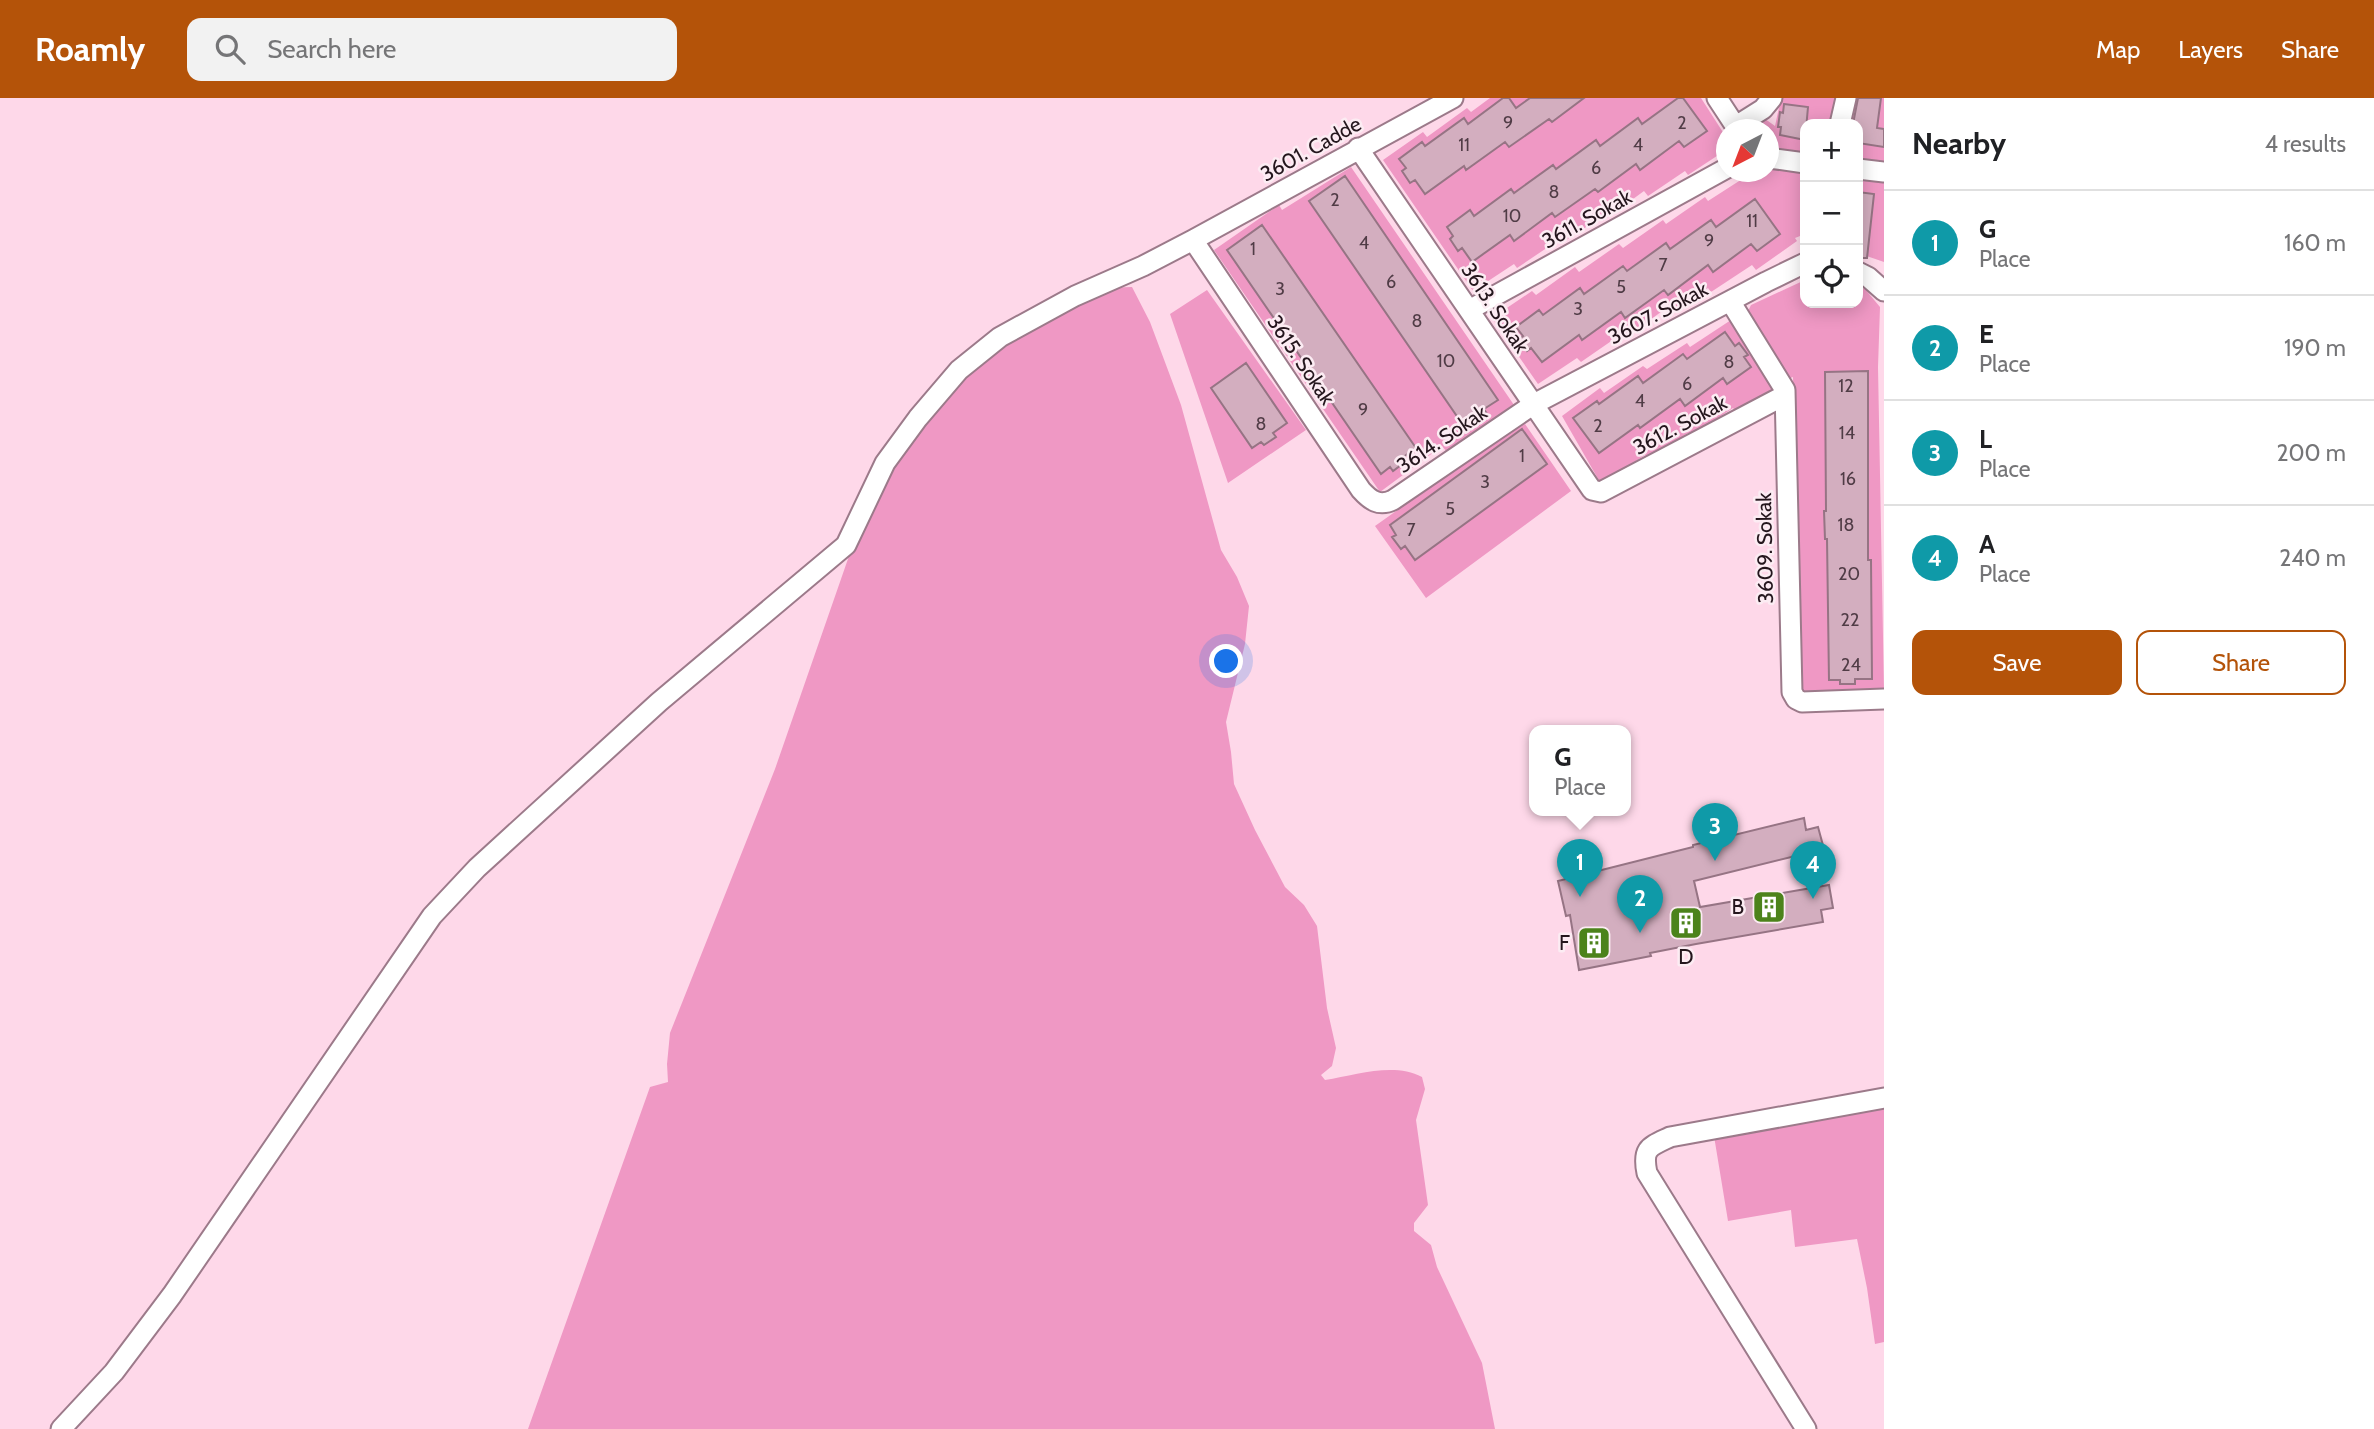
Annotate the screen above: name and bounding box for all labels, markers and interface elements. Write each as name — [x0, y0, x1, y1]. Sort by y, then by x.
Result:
search box — [187, 18, 677, 81]
text: Roamly — [35, 29, 145, 69]
icon: search — [211, 30, 249, 68]
text: Search here — [267, 33, 396, 65]
text: Map — [2096, 35, 2140, 64]
text: Layers — [2178, 35, 2243, 64]
text: Share — [2281, 35, 2339, 64]
street label: 3601. Cadde — [1256, 111, 1366, 186]
house number: 9 — [1503, 112, 1513, 134]
house number: 2 — [1677, 112, 1687, 134]
north arrow — [1716, 119, 1779, 182]
map controls — [1800, 119, 1863, 308]
button: + — [1800, 119, 1863, 182]
text: Nearby — [1912, 125, 2006, 162]
text: 4 results — [2265, 130, 2346, 158]
house number: 11 — [1458, 134, 1470, 156]
house number: 4 — [1633, 134, 1643, 156]
house number: 6 — [1591, 157, 1601, 179]
house number: 8 — [1549, 181, 1559, 203]
button: − — [1800, 182, 1863, 245]
street label: 3611. Sokak — [1538, 183, 1636, 253]
house number: 2 — [1330, 189, 1340, 211]
house number: 10 — [1503, 205, 1521, 227]
house number: 11 — [1746, 210, 1758, 232]
text: G — [1979, 213, 1996, 245]
text: 1 — [1931, 229, 1939, 257]
text: 160 m — [2284, 229, 2346, 257]
house number: 9 — [1704, 230, 1714, 252]
house number: 4 — [1359, 232, 1369, 254]
house number: 1 — [1250, 238, 1256, 260]
button: locate — [1800, 245, 1863, 308]
text: Place — [1979, 245, 2031, 273]
house number: 7 — [1658, 254, 1668, 276]
street label: 3613. Sokak — [1456, 258, 1535, 358]
house number: 6 — [1386, 271, 1396, 293]
street label: 3607. Sokak — [1604, 276, 1712, 349]
house number: 5 — [1616, 276, 1626, 298]
house number: 3 — [1275, 278, 1285, 300]
house number: 3 — [1573, 298, 1583, 320]
street label: 3615. Sokak — [1262, 310, 1341, 410]
house number: 8 — [1412, 310, 1422, 332]
text: E — [1979, 318, 1994, 350]
text: 2 — [1929, 334, 1941, 362]
text: 190 m — [2284, 334, 2346, 362]
house number: 10 — [1437, 350, 1455, 372]
text: Place — [1979, 350, 2031, 378]
house number: 8 — [1724, 351, 1734, 373]
house number: 6 — [1682, 373, 1692, 395]
house number: 12 — [1838, 375, 1854, 397]
street label: 3612. Sokak — [1629, 389, 1731, 460]
house number: 4 — [1635, 390, 1645, 412]
house number: 9 — [1358, 399, 1368, 421]
street label: 3614. Sokak — [1392, 399, 1492, 478]
house number: 8 — [1256, 413, 1266, 435]
house number: 2 — [1593, 415, 1603, 437]
house number: 14 — [1839, 422, 1855, 444]
text: L — [1979, 423, 1992, 455]
text: 3 — [1929, 439, 1941, 467]
text: 200 m — [2276, 439, 2346, 467]
house number: 1 — [1519, 445, 1525, 467]
text: Place — [1979, 455, 2031, 483]
house number: 16 — [1840, 468, 1856, 490]
house number: 3 — [1480, 471, 1490, 493]
street label: 3609. Sokak — [1751, 492, 1778, 604]
house number: 5 — [1445, 498, 1455, 520]
house number: 18 — [1838, 514, 1854, 536]
house number: 7 — [1406, 519, 1416, 541]
text: A — [1979, 528, 1995, 560]
text: 4 — [1928, 544, 1942, 572]
text: 240 m — [2279, 544, 2346, 572]
text: Place — [1979, 560, 2031, 588]
house number: 20 — [1838, 563, 1860, 585]
house number: 22 — [1841, 609, 1859, 631]
button: Save — [1912, 630, 2122, 695]
button: Share — [2136, 630, 2346, 695]
your location — [1209, 644, 1243, 678]
house number: 24 — [1841, 654, 1861, 676]
popup — [1529, 725, 1631, 816]
text: G — [1554, 741, 1571, 773]
text: Place — [1554, 773, 1606, 801]
pin: 3 — [1692, 803, 1738, 861]
pin: 1 — [1557, 839, 1603, 897]
pin: 4 — [1790, 841, 1836, 899]
pin: 2 — [1617, 875, 1663, 933]
building icon: B — [1750, 888, 1788, 926]
place label: B — [1731, 894, 1744, 919]
building icon: D — [1667, 904, 1705, 942]
building icon: F — [1575, 924, 1613, 962]
place label: F — [1559, 930, 1570, 955]
place label: D — [1678, 944, 1694, 969]

